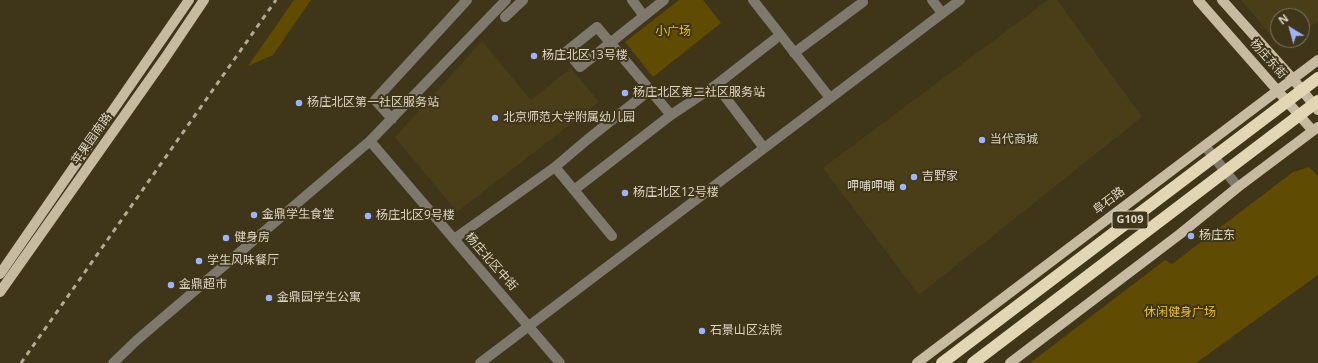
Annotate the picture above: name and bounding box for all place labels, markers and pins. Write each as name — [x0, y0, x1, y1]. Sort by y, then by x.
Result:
place label: 杨庄北区13号楼 — [542, 49, 628, 63]
marker: 杨庄北区13号楼 — [529, 51, 539, 61]
place label: 杨庄北区第二社区服务站 — [633, 86, 765, 100]
marker: 杨庄北区第二社区服务站 — [620, 88, 630, 98]
place label: 杨庄北区第一社区服务站 — [307, 96, 439, 110]
marker: 杨庄北区第一社区服务站 — [294, 98, 304, 108]
place label: 北京师范大学附属幼儿园 — [503, 111, 635, 125]
marker: 北京师范大学附属幼儿园 — [490, 113, 500, 123]
place label: 当代商城 — [990, 133, 1038, 147]
marker: 当代商城 — [977, 135, 987, 145]
place label: 吉野家 — [922, 170, 958, 184]
marker: 吉野家 — [909, 172, 919, 182]
place label: 呷哺呷哺 — [847, 180, 895, 194]
marker: 呷哺呷哺 — [898, 182, 908, 192]
place label: 杨庄北区12号楼 — [633, 186, 719, 200]
marker: 杨庄北区12号楼 — [620, 188, 630, 198]
place label: 金鼎学生食堂 — [262, 208, 334, 222]
place label: 杨庄北区9号楼 — [376, 209, 455, 223]
marker: 金鼎学生食堂 — [249, 210, 259, 220]
marker: 杨庄北区9号楼 — [363, 211, 373, 221]
place label: 杨庄东 — [1199, 229, 1235, 243]
place label: 健身房 — [234, 231, 270, 245]
marker: 杨庄东 — [1186, 231, 1196, 241]
marker: 健身房 — [221, 233, 231, 243]
place label: 学生风味餐厅 — [207, 254, 279, 268]
marker: 学生风味餐厅 — [194, 256, 204, 266]
place label: 金鼎超市 — [179, 278, 227, 292]
marker: 金鼎超市 — [166, 280, 176, 290]
place label: 金鼎园学生公寓 — [277, 291, 361, 305]
marker: 金鼎园学生公寓 — [264, 293, 274, 303]
place label: 石景山区法院 — [710, 324, 782, 338]
marker: 石景山区法院 — [697, 326, 707, 336]

